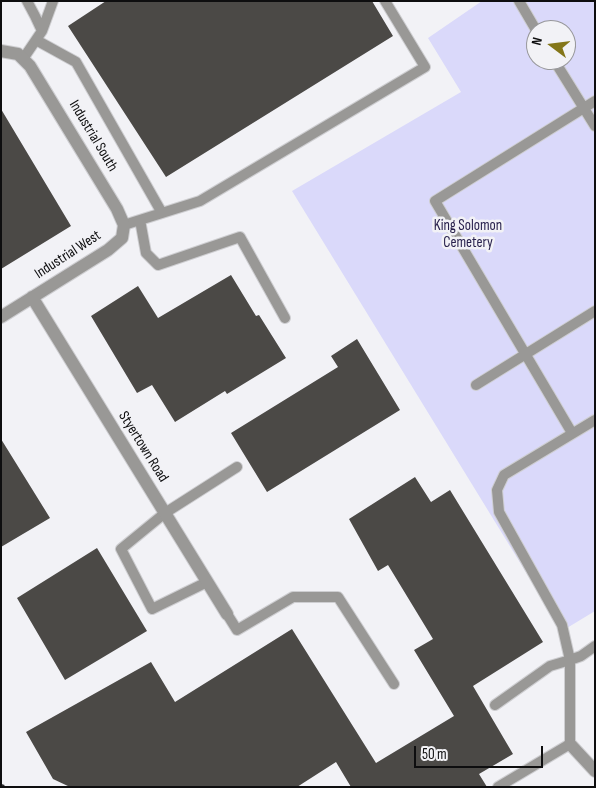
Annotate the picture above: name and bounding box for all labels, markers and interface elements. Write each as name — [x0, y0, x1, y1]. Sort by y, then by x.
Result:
north arrow — [526, 20, 576, 70]
text: N — [528, 35, 546, 47]
street label: Industrial South — [65, 97, 121, 175]
park label: King Solomon Cemetery — [434, 217, 502, 252]
street label: Industrial West — [31, 227, 105, 283]
street label: Styertown Road — [114, 408, 172, 486]
scale bar — [416, 736, 545, 768]
text: 50 m — [422, 745, 447, 764]

